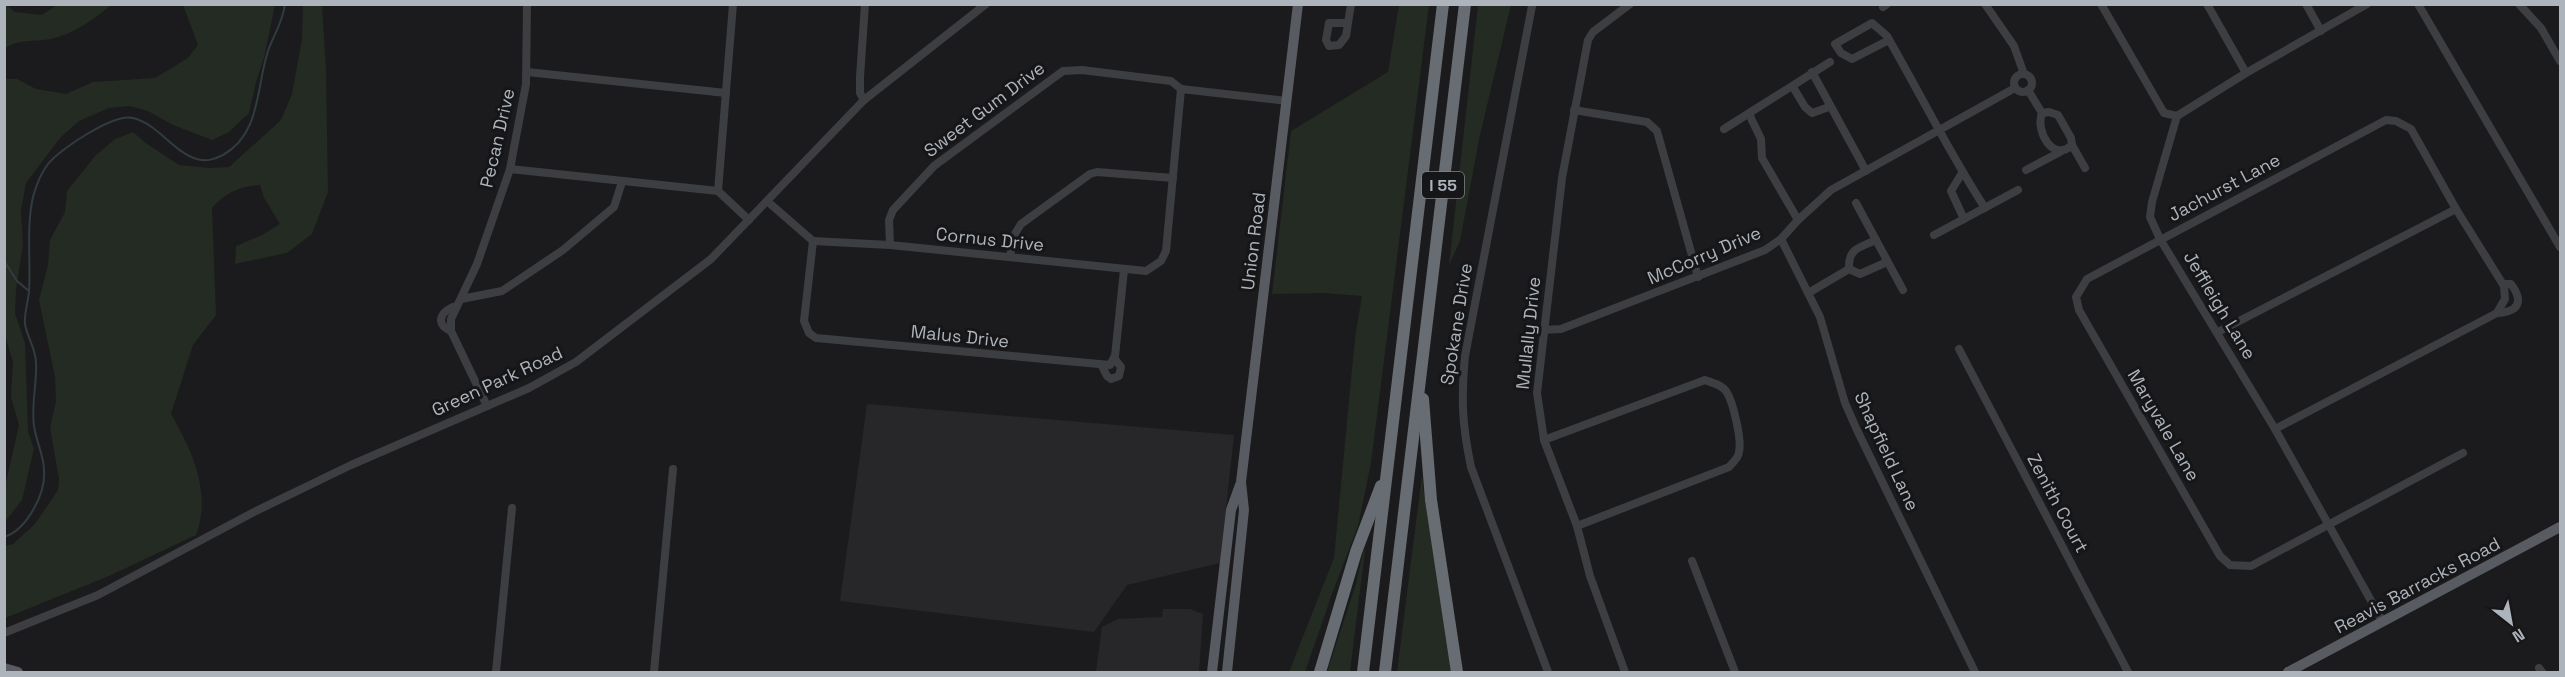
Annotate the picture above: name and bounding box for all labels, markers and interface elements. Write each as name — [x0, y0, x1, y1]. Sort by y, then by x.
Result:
street label: Sweet Gum Drive — [919, 56, 1049, 162]
street label: Pecan Drive — [474, 86, 520, 190]
street label: Jachurst Lane — [2164, 148, 2284, 226]
road number: I 55 — [1422, 172, 1464, 198]
street label: Union Road — [1236, 191, 1270, 291]
street label: McCorry Drive — [1644, 221, 1764, 289]
street label: Cornus Drive — [935, 222, 1045, 256]
street label: Jeffleigh Lane — [2179, 247, 2261, 363]
street label: Spokane Drive — [1435, 261, 1477, 387]
street label: Mullally Drive — [1511, 275, 1545, 391]
street label: Malus Drive — [910, 319, 1010, 353]
street label: Green Park Road — [428, 341, 566, 421]
street label: Maryvale Lane — [2123, 365, 2205, 485]
street label: Shapfield Lane — [1849, 388, 1925, 514]
street label: Zenith Court — [2022, 450, 2094, 556]
street label: Reavis Barracks Road — [2330, 532, 2504, 638]
north arrow — [2481, 593, 2541, 653]
text: N — [2508, 624, 2528, 647]

